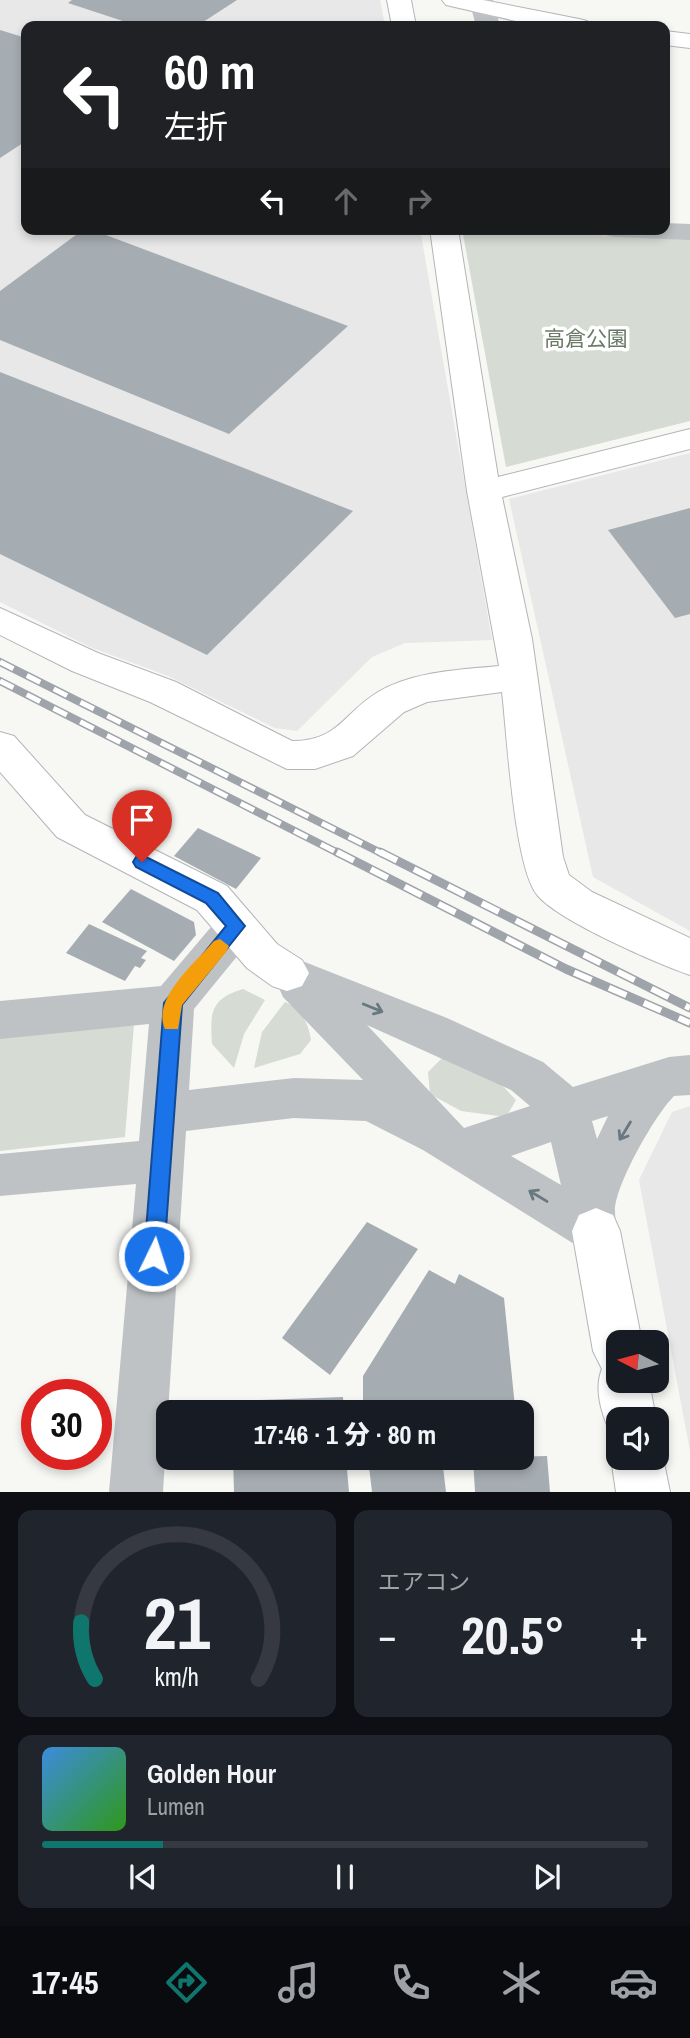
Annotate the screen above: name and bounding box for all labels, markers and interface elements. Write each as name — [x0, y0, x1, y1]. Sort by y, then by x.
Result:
text: 60 m — [164, 38, 256, 104]
icon: left — [49, 49, 140, 140]
text: 左折 — [164, 105, 228, 148]
icon: left — [254, 182, 292, 220]
icon: ahead — [327, 182, 365, 220]
icon: right — [400, 182, 438, 220]
park label: 高倉公園 — [544, 324, 628, 353]
pin — [112, 790, 172, 862]
icon: arrive — [123, 801, 161, 839]
one-way arrow — [362, 1002, 383, 1015]
one-way arrow — [618, 1121, 632, 1141]
one-way arrow — [529, 1188, 549, 1202]
position arrow — [117, 1219, 191, 1293]
north arrow — [606, 1330, 668, 1393]
map controls — [606, 1330, 669, 1470]
speed limit sign: 30 — [21, 1379, 112, 1470]
button: sound — [606, 1407, 669, 1470]
text: 17:46 · 1 分 · 80 m — [254, 1417, 436, 1452]
text: エアコン — [378, 1566, 470, 1597]
text: 21 — [144, 1575, 211, 1673]
text: 20.5° — [461, 1600, 565, 1670]
text: − — [378, 1610, 396, 1661]
text: + — [630, 1610, 648, 1661]
text: km/h — [155, 1660, 199, 1694]
text: Golden Hour — [147, 1756, 276, 1791]
text: Lumen — [147, 1791, 205, 1822]
icon: previous — [124, 1858, 162, 1896]
icon: pause — [326, 1858, 364, 1896]
icon: next — [528, 1858, 566, 1896]
icon: directions — [162, 1958, 211, 2007]
icon: music — [274, 1958, 323, 2007]
icon: phone — [386, 1958, 435, 2007]
icon: climate — [497, 1958, 546, 2007]
icon: car — [609, 1958, 658, 2007]
text: 17:45 — [31, 1961, 99, 2004]

